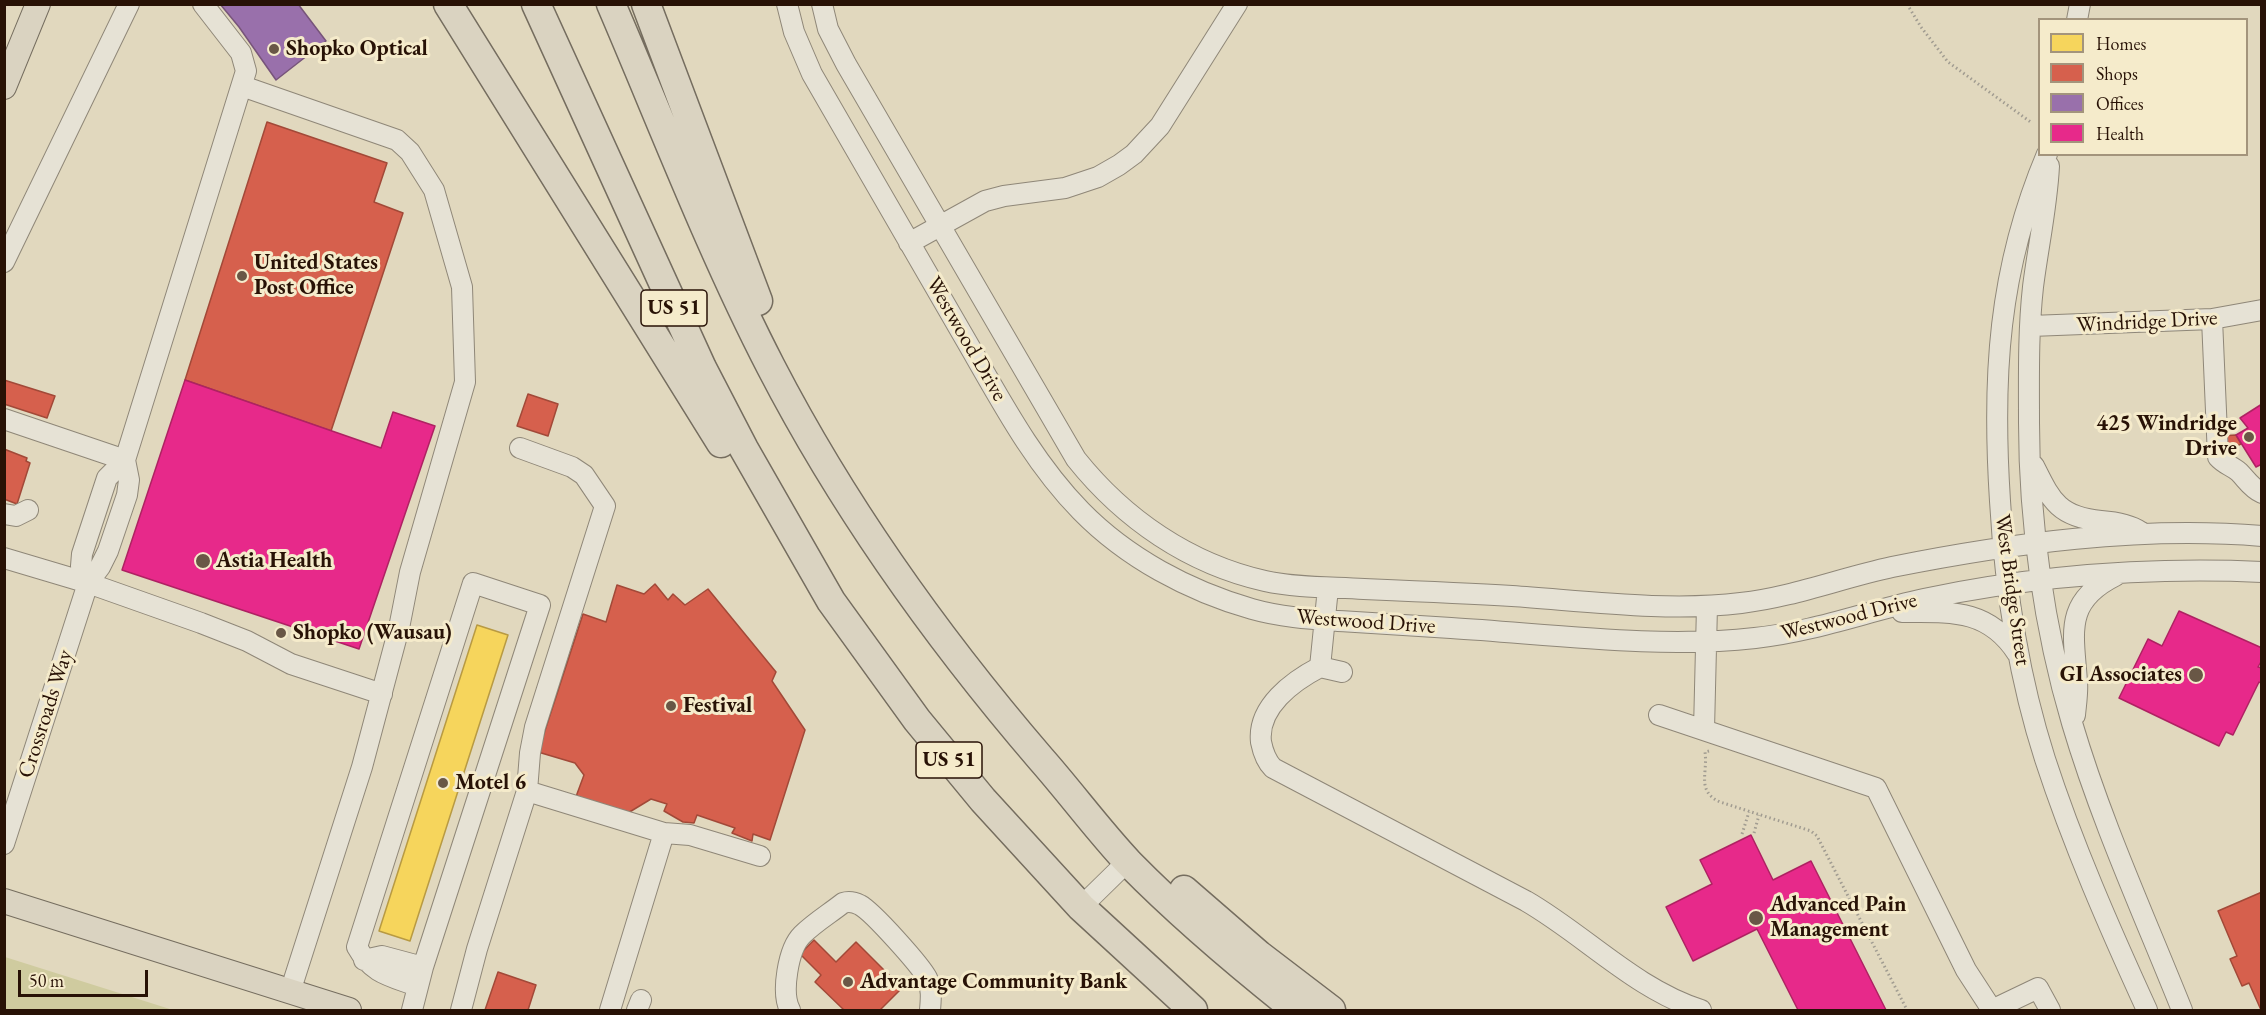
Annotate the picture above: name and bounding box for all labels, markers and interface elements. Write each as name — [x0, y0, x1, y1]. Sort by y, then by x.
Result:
legend — [2038, 18, 2248, 156]
text: Homes — [2096, 32, 2146, 55]
place label: Shopko Optical — [286, 36, 428, 62]
marker: Shopko Optical — [267, 42, 281, 56]
text: Shops — [2096, 62, 2138, 85]
text: Offices — [2096, 92, 2144, 115]
text: Health — [2096, 122, 2144, 145]
place label: United States Post Office — [254, 250, 378, 302]
marker: United States Post Office — [235, 269, 249, 283]
street label: Westwood Drive — [920, 272, 1012, 406]
road number: US 51 — [641, 290, 707, 326]
street label: Windridge Drive — [2076, 305, 2218, 339]
place label: 425 Windridge Drive — [2096, 411, 2237, 463]
marker: 425 Windridge Drive — [2242, 430, 2256, 444]
street label: West Bridge Street — [1988, 513, 2036, 667]
place label: Astia Health — [216, 548, 332, 574]
marker: Astia Health — [194, 552, 212, 570]
street label: Westwood Drive — [1778, 587, 1920, 647]
street label: Westwood Drive — [1296, 604, 1436, 640]
place label: Shopko (Wausau) — [293, 620, 452, 646]
marker: Shopko (Wausau) — [274, 626, 288, 640]
street label: Crossroads Way — [13, 646, 79, 782]
place label: GI Associates — [2060, 662, 2182, 688]
marker: GI Associates — [2187, 666, 2205, 684]
place label: Festival — [683, 693, 752, 719]
marker: Festival — [664, 699, 678, 713]
road number: US 51 — [916, 742, 982, 778]
place label: Motel 6 — [455, 770, 526, 796]
marker: Motel 6 — [436, 776, 450, 790]
place label: Advanced Pain Management — [1770, 892, 1906, 944]
marker: Advanced Pain Management — [1747, 909, 1765, 927]
scale bar — [21, 958, 152, 996]
text: 50 m — [29, 969, 64, 992]
place label: Advantage Community Bank — [860, 969, 1127, 995]
marker: Advantage Community Bank — [841, 975, 855, 989]

